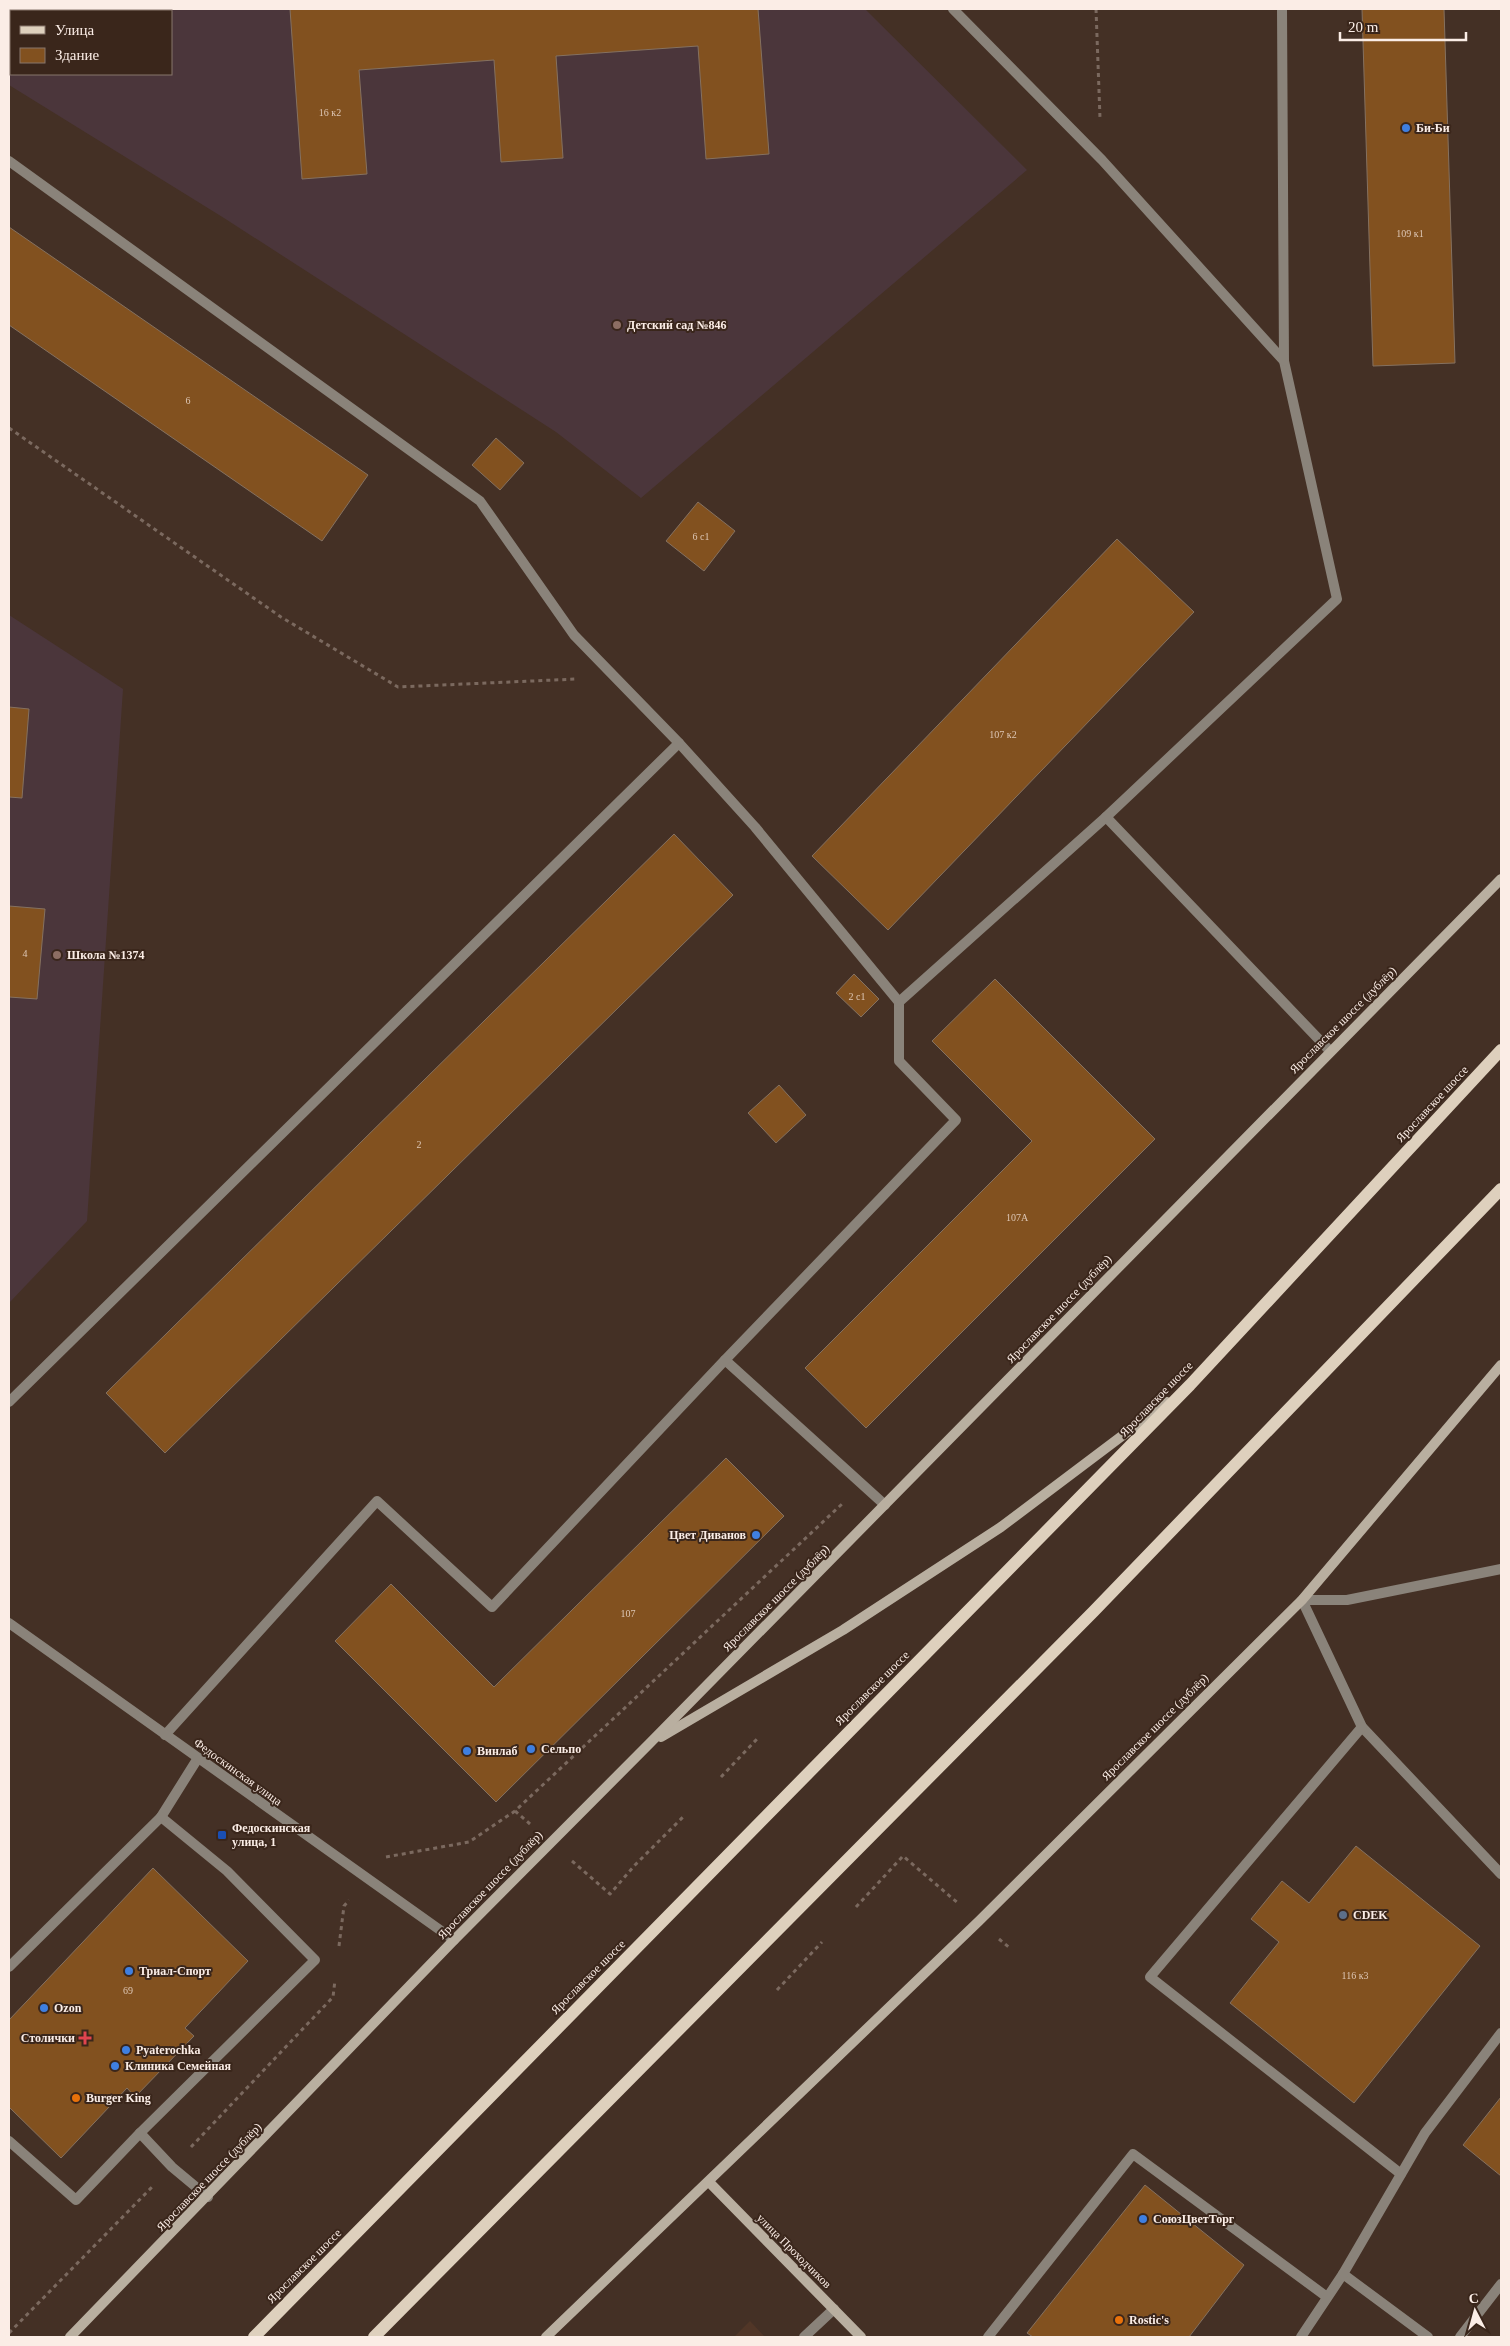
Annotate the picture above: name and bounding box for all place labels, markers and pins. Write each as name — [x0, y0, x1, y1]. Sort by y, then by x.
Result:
place label: Би-Би — [1416, 121, 1450, 135]
marker: Би-Би — [1400, 122, 1412, 134]
place label: Детский сад №846 — [627, 318, 726, 332]
marker: Детский сад №846 — [611, 319, 623, 331]
place label: Школа №1374 — [67, 948, 145, 962]
marker: Школа №1374 — [51, 949, 63, 961]
place label: Цвет Диванов — [669, 1528, 747, 1542]
marker: Цвет Диванов — [750, 1529, 762, 1541]
place label: Сельпо — [541, 1742, 581, 1756]
marker: Сельпо — [525, 1743, 537, 1755]
place label: Винлаб — [477, 1744, 518, 1758]
marker: Винлаб — [461, 1745, 473, 1757]
place label: Федоскинская улица, 1 — [232, 1821, 311, 1849]
marker: Федоскинская улица, 1 — [216, 1829, 228, 1841]
place label: CDEK — [1353, 1908, 1388, 1922]
marker: CDEK — [1337, 1909, 1349, 1921]
place label: Триал-Спорт — [139, 1964, 211, 1978]
marker: Триал-Спорт — [123, 1965, 135, 1977]
place label: Ozon — [54, 2001, 82, 2015]
marker: Ozon — [38, 2002, 50, 2014]
place label: Столички — [21, 2031, 75, 2045]
marker: Столички — [79, 2032, 91, 2044]
place label: Pyaterochka — [136, 2043, 200, 2057]
marker: Pyaterochka — [120, 2044, 132, 2056]
place label: Клиника Семейная — [125, 2059, 231, 2073]
marker: Клиника Семейная — [109, 2060, 121, 2072]
place label: Burger King — [86, 2091, 151, 2105]
marker: Burger King — [70, 2092, 82, 2104]
place label: СоюзЦветТорг — [1153, 2212, 1235, 2226]
marker: СоюзЦветТорг — [1137, 2213, 1149, 2225]
place label: Rostic's — [1129, 2313, 1169, 2327]
marker: Rostic's — [1113, 2314, 1125, 2326]

